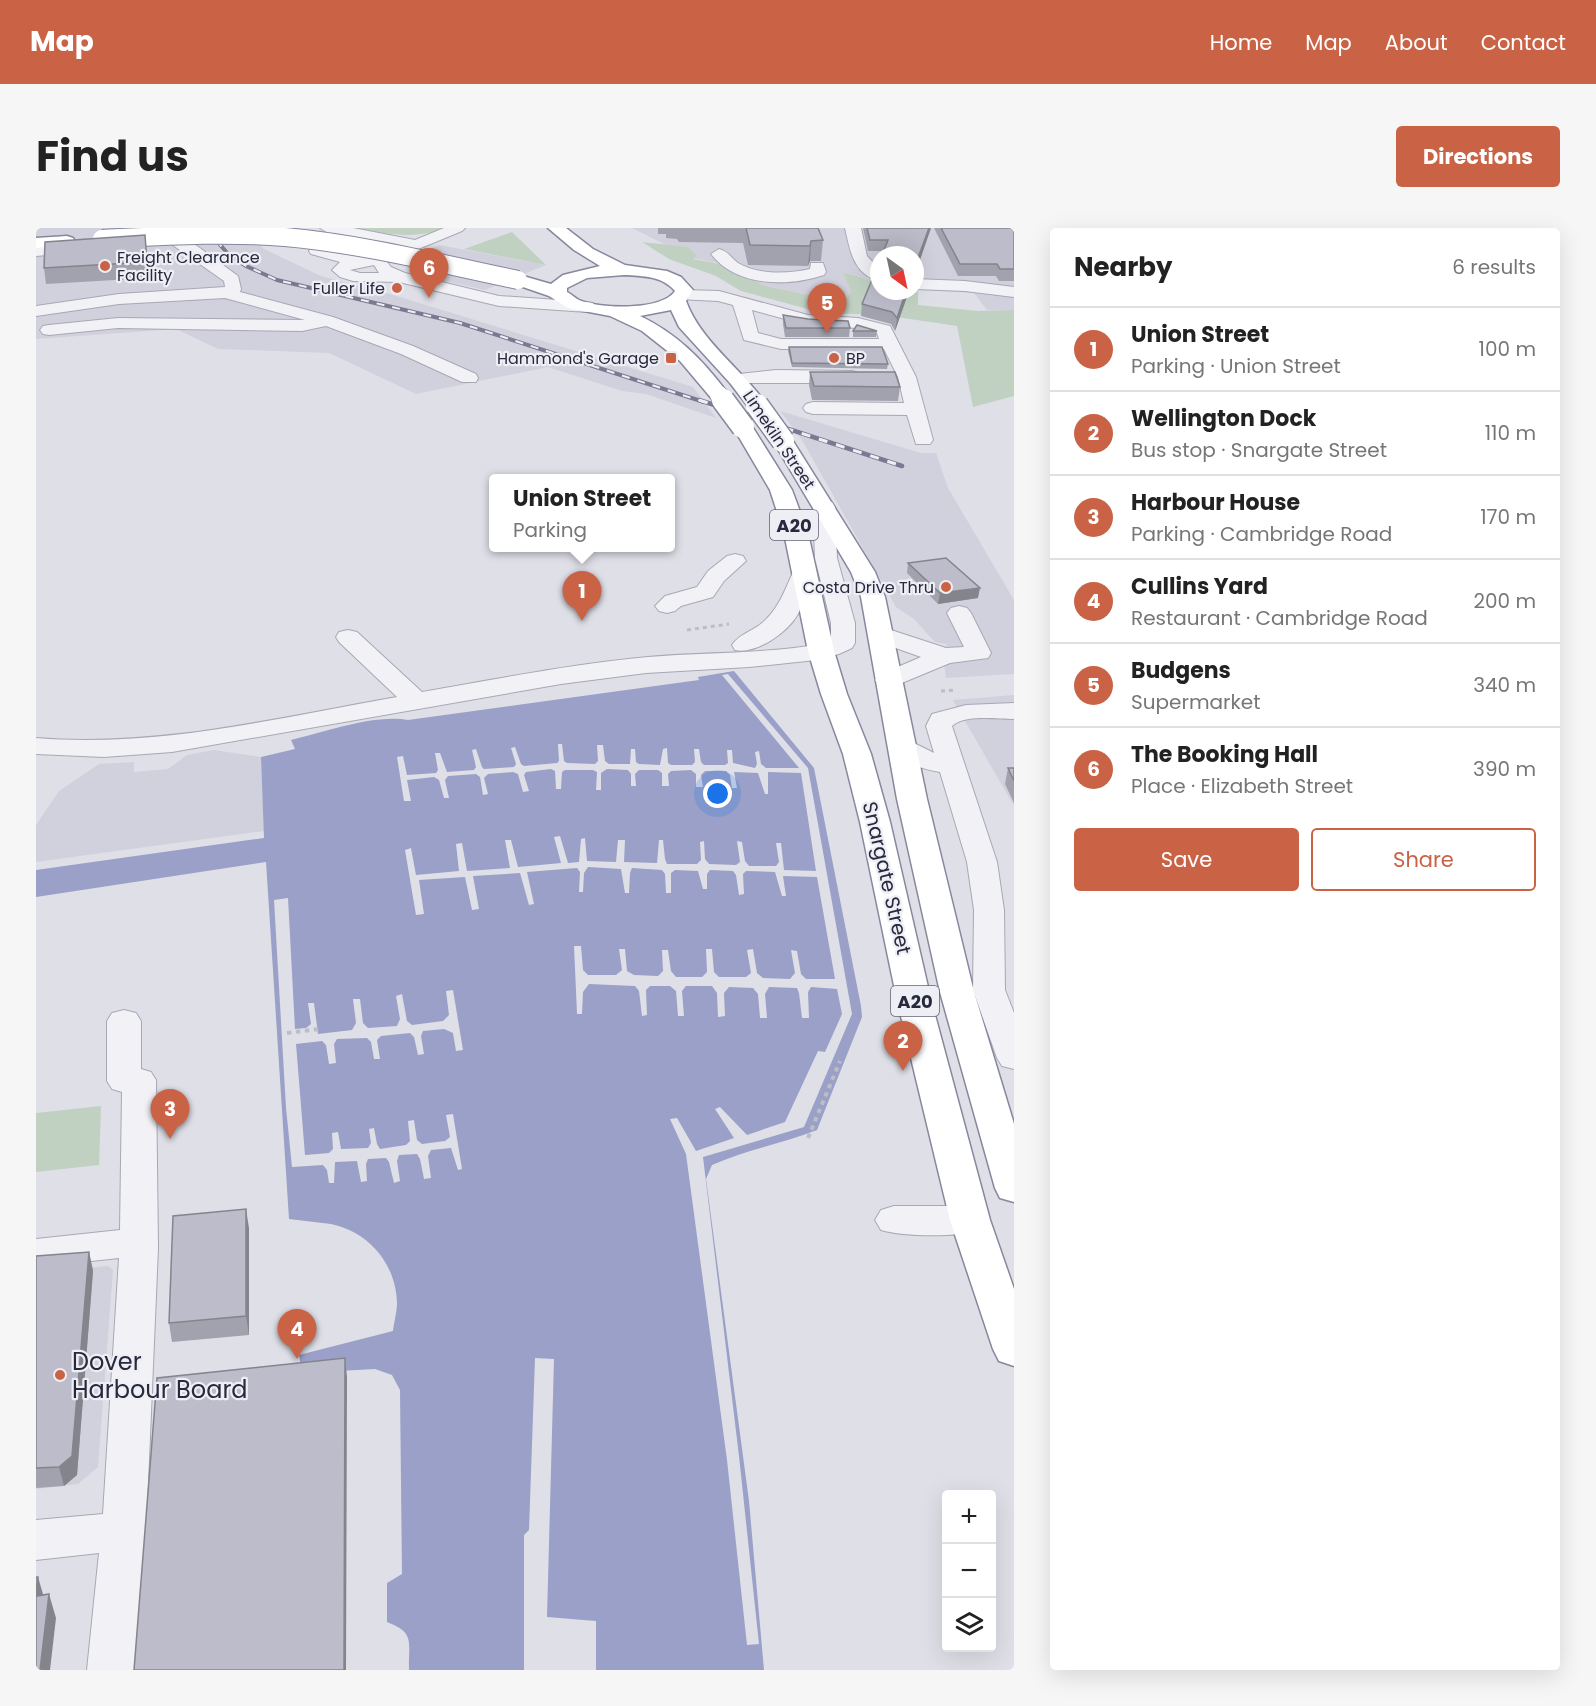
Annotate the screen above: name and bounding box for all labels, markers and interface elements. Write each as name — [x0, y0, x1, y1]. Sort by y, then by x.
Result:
text: Map — [30, 22, 94, 61]
text: Home — [1210, 28, 1272, 57]
text: Map — [1305, 28, 1352, 57]
text: About — [1385, 28, 1448, 57]
text: Contact — [1481, 28, 1566, 57]
button: Directions — [1396, 126, 1560, 187]
text: Find us — [36, 127, 189, 186]
place label: Freight Clearance Facility — [117, 246, 260, 287]
north arrow — [870, 246, 924, 300]
pin: 6 — [410, 248, 448, 298]
text: Nearby — [1074, 249, 1172, 285]
text: 6 results — [1452, 253, 1536, 281]
marker: Freight Clearance Facility — [98, 259, 112, 273]
place label: Fuller Life — [313, 277, 385, 300]
marker: Fuller Life — [390, 281, 404, 295]
pin: 5 — [808, 284, 846, 333]
text: Union Street — [1131, 319, 1269, 350]
text: 1 — [1090, 335, 1097, 363]
text: 100 m — [1479, 335, 1536, 363]
place label: Hammond's Garage — [497, 347, 659, 370]
place label: BP — [846, 347, 865, 370]
marker: Hammond's Garage — [664, 351, 678, 365]
marker: BP — [827, 351, 841, 365]
text: Parking · Union Street — [1131, 352, 1341, 380]
street label: Limekiln Street — [737, 386, 821, 494]
text: Wellington Dock — [1131, 403, 1316, 434]
text: 2 — [1088, 419, 1099, 447]
text: 110 m — [1485, 419, 1536, 447]
text: Bus stop · Snargate Street — [1131, 436, 1387, 464]
popup — [489, 474, 675, 552]
text: Union Street — [513, 483, 651, 514]
text: Harbour House — [1131, 487, 1300, 518]
text: 3 — [1087, 503, 1100, 531]
text: 170 m — [1480, 503, 1536, 531]
road number: A20 — [770, 510, 818, 540]
text: Parking — [513, 516, 587, 544]
text: Parking · Cambridge Road — [1131, 520, 1392, 548]
text: Cullins Yard — [1131, 571, 1268, 602]
pin: 1 — [562, 572, 602, 621]
place label: Costa Drive Thru — [803, 576, 934, 599]
marker: Costa Drive Thru — [939, 580, 953, 594]
text: 4 — [1087, 587, 1100, 615]
text: 200 m — [1473, 587, 1536, 615]
text: Restaurant · Cambridge Road — [1131, 604, 1428, 632]
text: Budgens — [1131, 655, 1231, 686]
text: 5 — [1087, 671, 1100, 699]
text: 340 m — [1473, 671, 1536, 699]
text: Supermarket — [1131, 688, 1260, 716]
text: The Booking Hall — [1131, 739, 1318, 770]
text: 6 — [1087, 755, 1100, 783]
text: 390 m — [1473, 755, 1536, 783]
text: Place · Elizabeth Street — [1131, 772, 1353, 800]
your location — [703, 779, 732, 808]
street label: Snargate Street — [856, 799, 918, 957]
button: Save — [1074, 828, 1299, 891]
button: Share — [1311, 828, 1536, 891]
road number: A20 — [891, 986, 939, 1016]
pin: 2 — [884, 1022, 922, 1071]
pin: 3 — [150, 1090, 190, 1139]
pin: 4 — [278, 1310, 316, 1359]
place label: Dover Harbour Board — [72, 1345, 248, 1406]
marker: Dover Harbour Board — [53, 1368, 67, 1382]
map controls — [942, 1490, 996, 1652]
button: + — [942, 1490, 996, 1544]
button: − — [942, 1544, 996, 1598]
button: layers — [942, 1598, 996, 1652]

